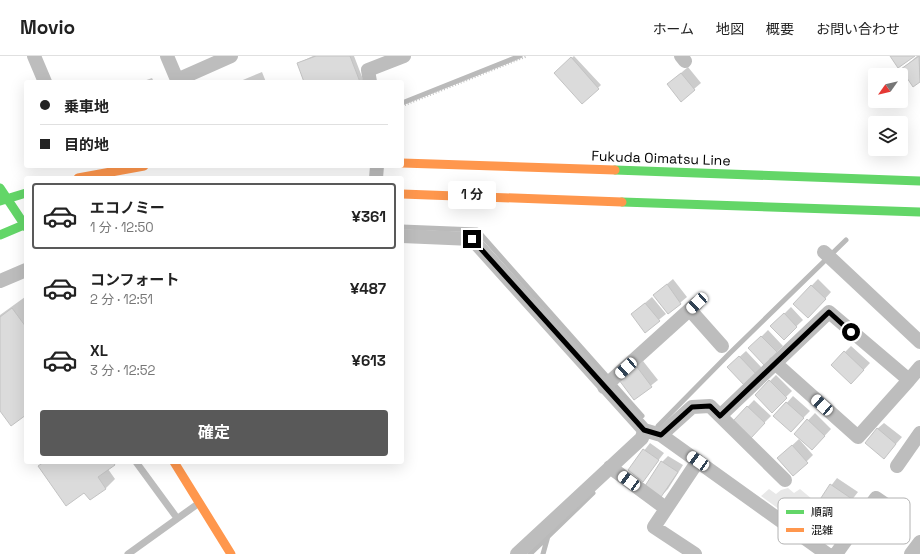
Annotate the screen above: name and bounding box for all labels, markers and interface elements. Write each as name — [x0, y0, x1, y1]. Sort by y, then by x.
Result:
text: Movio — [20, 15, 75, 40]
text: ホーム — [652, 20, 694, 38]
text: 地図 — [716, 20, 744, 38]
text: 概要 — [766, 20, 794, 38]
text: お問い合わせ — [816, 20, 900, 38]
north arrow — [868, 68, 908, 108]
map controls — [868, 68, 908, 156]
text: 乗車地 — [64, 97, 109, 116]
button: layers — [868, 116, 908, 156]
text: 目的地 — [64, 135, 109, 154]
street label: Fukuda Oimatsu Line — [591, 147, 731, 169]
callout: 1 分 — [448, 181, 496, 209]
text: 1 分 — [461, 186, 483, 203]
icon: car — [42, 198, 78, 234]
text: エコノミー — [90, 198, 165, 217]
text: ¥361 — [352, 207, 386, 226]
text: 1 分 · 12:50 — [90, 219, 154, 236]
route end — [463, 230, 481, 248]
icon: car — [42, 270, 78, 306]
text: コンフォート — [90, 270, 180, 289]
text: ¥487 — [350, 279, 386, 298]
car — [684, 290, 710, 316]
text: 2 分 · 12:51 — [90, 291, 153, 308]
route start — [842, 323, 860, 341]
text: XL — [90, 341, 108, 360]
icon: car — [42, 342, 78, 378]
text: ¥613 — [352, 351, 386, 370]
car — [613, 356, 639, 380]
text: 3 分 · 12:52 — [90, 362, 155, 379]
car — [809, 393, 835, 417]
button: 確定 — [40, 410, 388, 456]
car — [685, 449, 711, 473]
car — [616, 469, 642, 493]
legend — [778, 498, 910, 544]
text: 順調 — [811, 505, 833, 519]
text: 混雑 — [811, 523, 833, 537]

